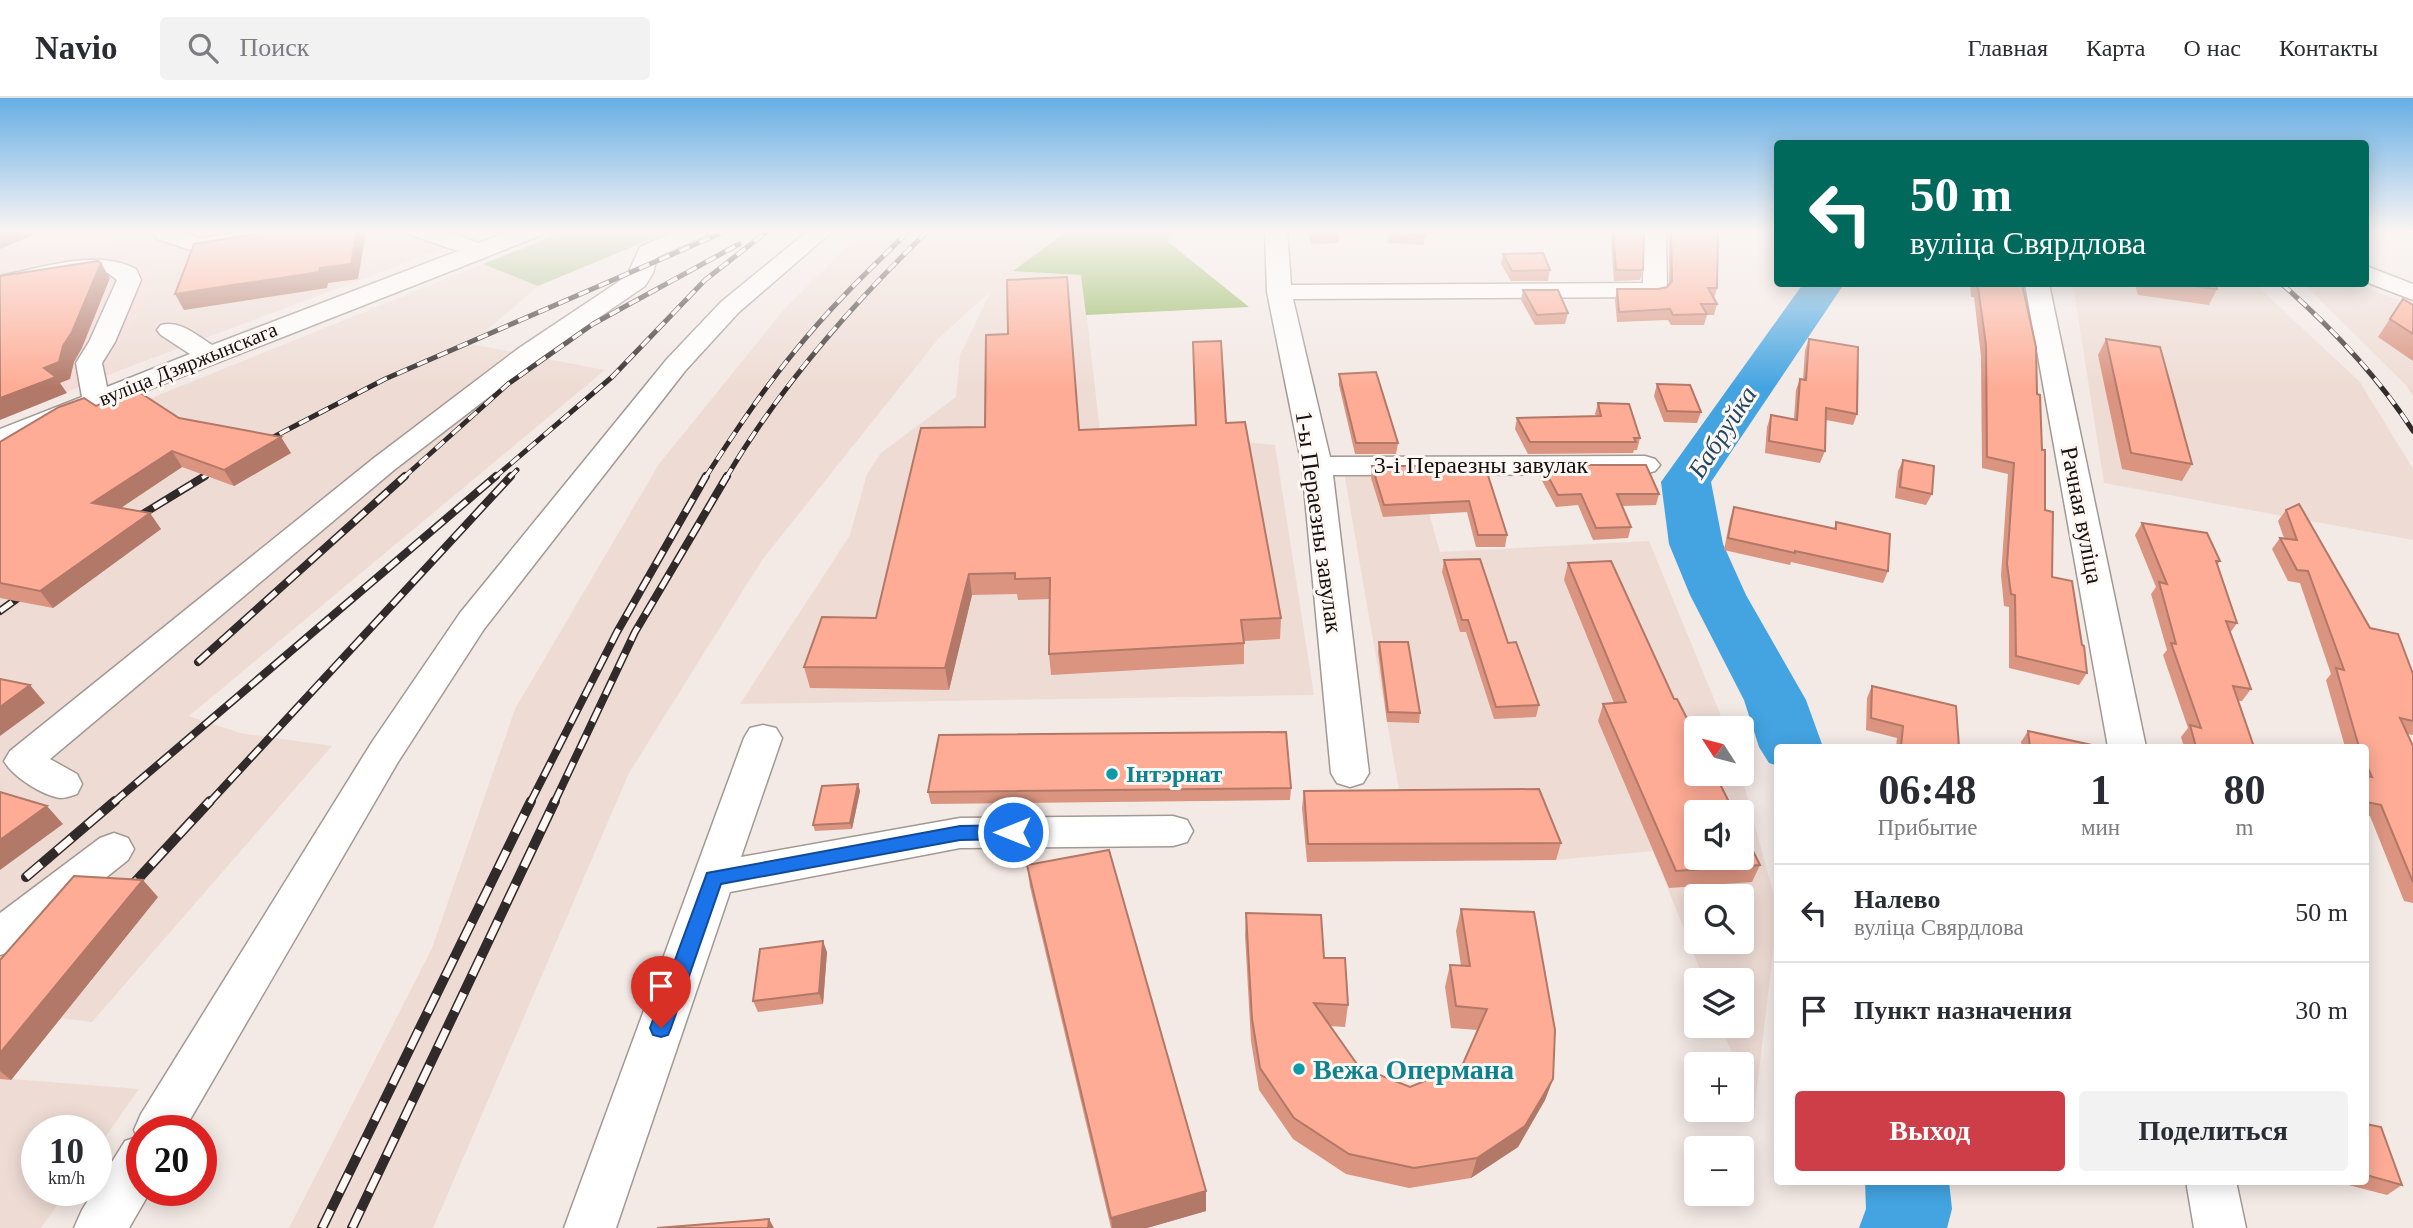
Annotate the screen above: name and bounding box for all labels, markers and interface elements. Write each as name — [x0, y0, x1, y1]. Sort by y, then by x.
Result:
search box — [160, 17, 650, 80]
icon: search — [184, 29, 222, 67]
text: Navio — [35, 30, 118, 66]
text: Поиск — [240, 33, 309, 62]
text: Главная — [1967, 35, 2048, 61]
text: Карта — [2086, 35, 2145, 61]
text: О нас — [2183, 35, 2241, 61]
text: Контакты — [2279, 35, 2378, 61]
text: 50 m — [1910, 167, 2012, 222]
icon: left — [1795, 168, 1886, 259]
text: вуліца Свярдлова — [1910, 225, 2146, 261]
street label: вуліца Дзяржынскага — [95, 317, 281, 411]
water label: Бабруйка — [1682, 381, 1763, 484]
street label: 1-ы Пераезны завулак — [1291, 409, 1348, 635]
street label: Рачная вуліца — [2056, 444, 2108, 586]
street label: 3-і Пераезны завулак — [1374, 452, 1589, 478]
north arrow — [1684, 716, 1754, 786]
map controls — [1684, 716, 1754, 1206]
place label: Інтэрнат — [1126, 761, 1222, 787]
marker: Інтэрнат — [1104, 766, 1120, 782]
text: 06:48 — [1878, 767, 1976, 813]
text: 1 — [2090, 767, 2111, 813]
text: 80 — [2224, 767, 2266, 813]
position arrow — [976, 795, 1050, 869]
button: sound — [1684, 800, 1754, 870]
text: Прибытие — [1877, 815, 1978, 840]
text: мин — [2081, 815, 2120, 840]
text: m — [2236, 815, 2253, 840]
button: search — [1684, 884, 1754, 954]
text: Налево — [1854, 885, 1940, 914]
icon: left — [1795, 894, 1833, 932]
text: 50 m — [2295, 898, 2348, 927]
text: вуліца Свярдлова — [1854, 915, 2024, 940]
pin — [631, 956, 691, 1028]
icon: arrive — [642, 967, 680, 1005]
button: layers — [1684, 968, 1754, 1038]
icon: arrive — [1795, 992, 1833, 1030]
text: Пункт назначения — [1854, 996, 2072, 1025]
text: 30 m — [2295, 996, 2348, 1025]
button: + — [1684, 1052, 1754, 1122]
place label: Вежа Опермана — [1313, 1054, 1514, 1085]
marker: Вежа Опермана — [1291, 1061, 1307, 1077]
button: Выход — [1795, 1091, 2065, 1171]
button: Поделиться — [2079, 1091, 2348, 1171]
speed limit sign: 20 — [126, 1115, 217, 1206]
text: 10 — [49, 1132, 84, 1171]
button: − — [1684, 1136, 1754, 1206]
text: km/h — [48, 1168, 85, 1188]

